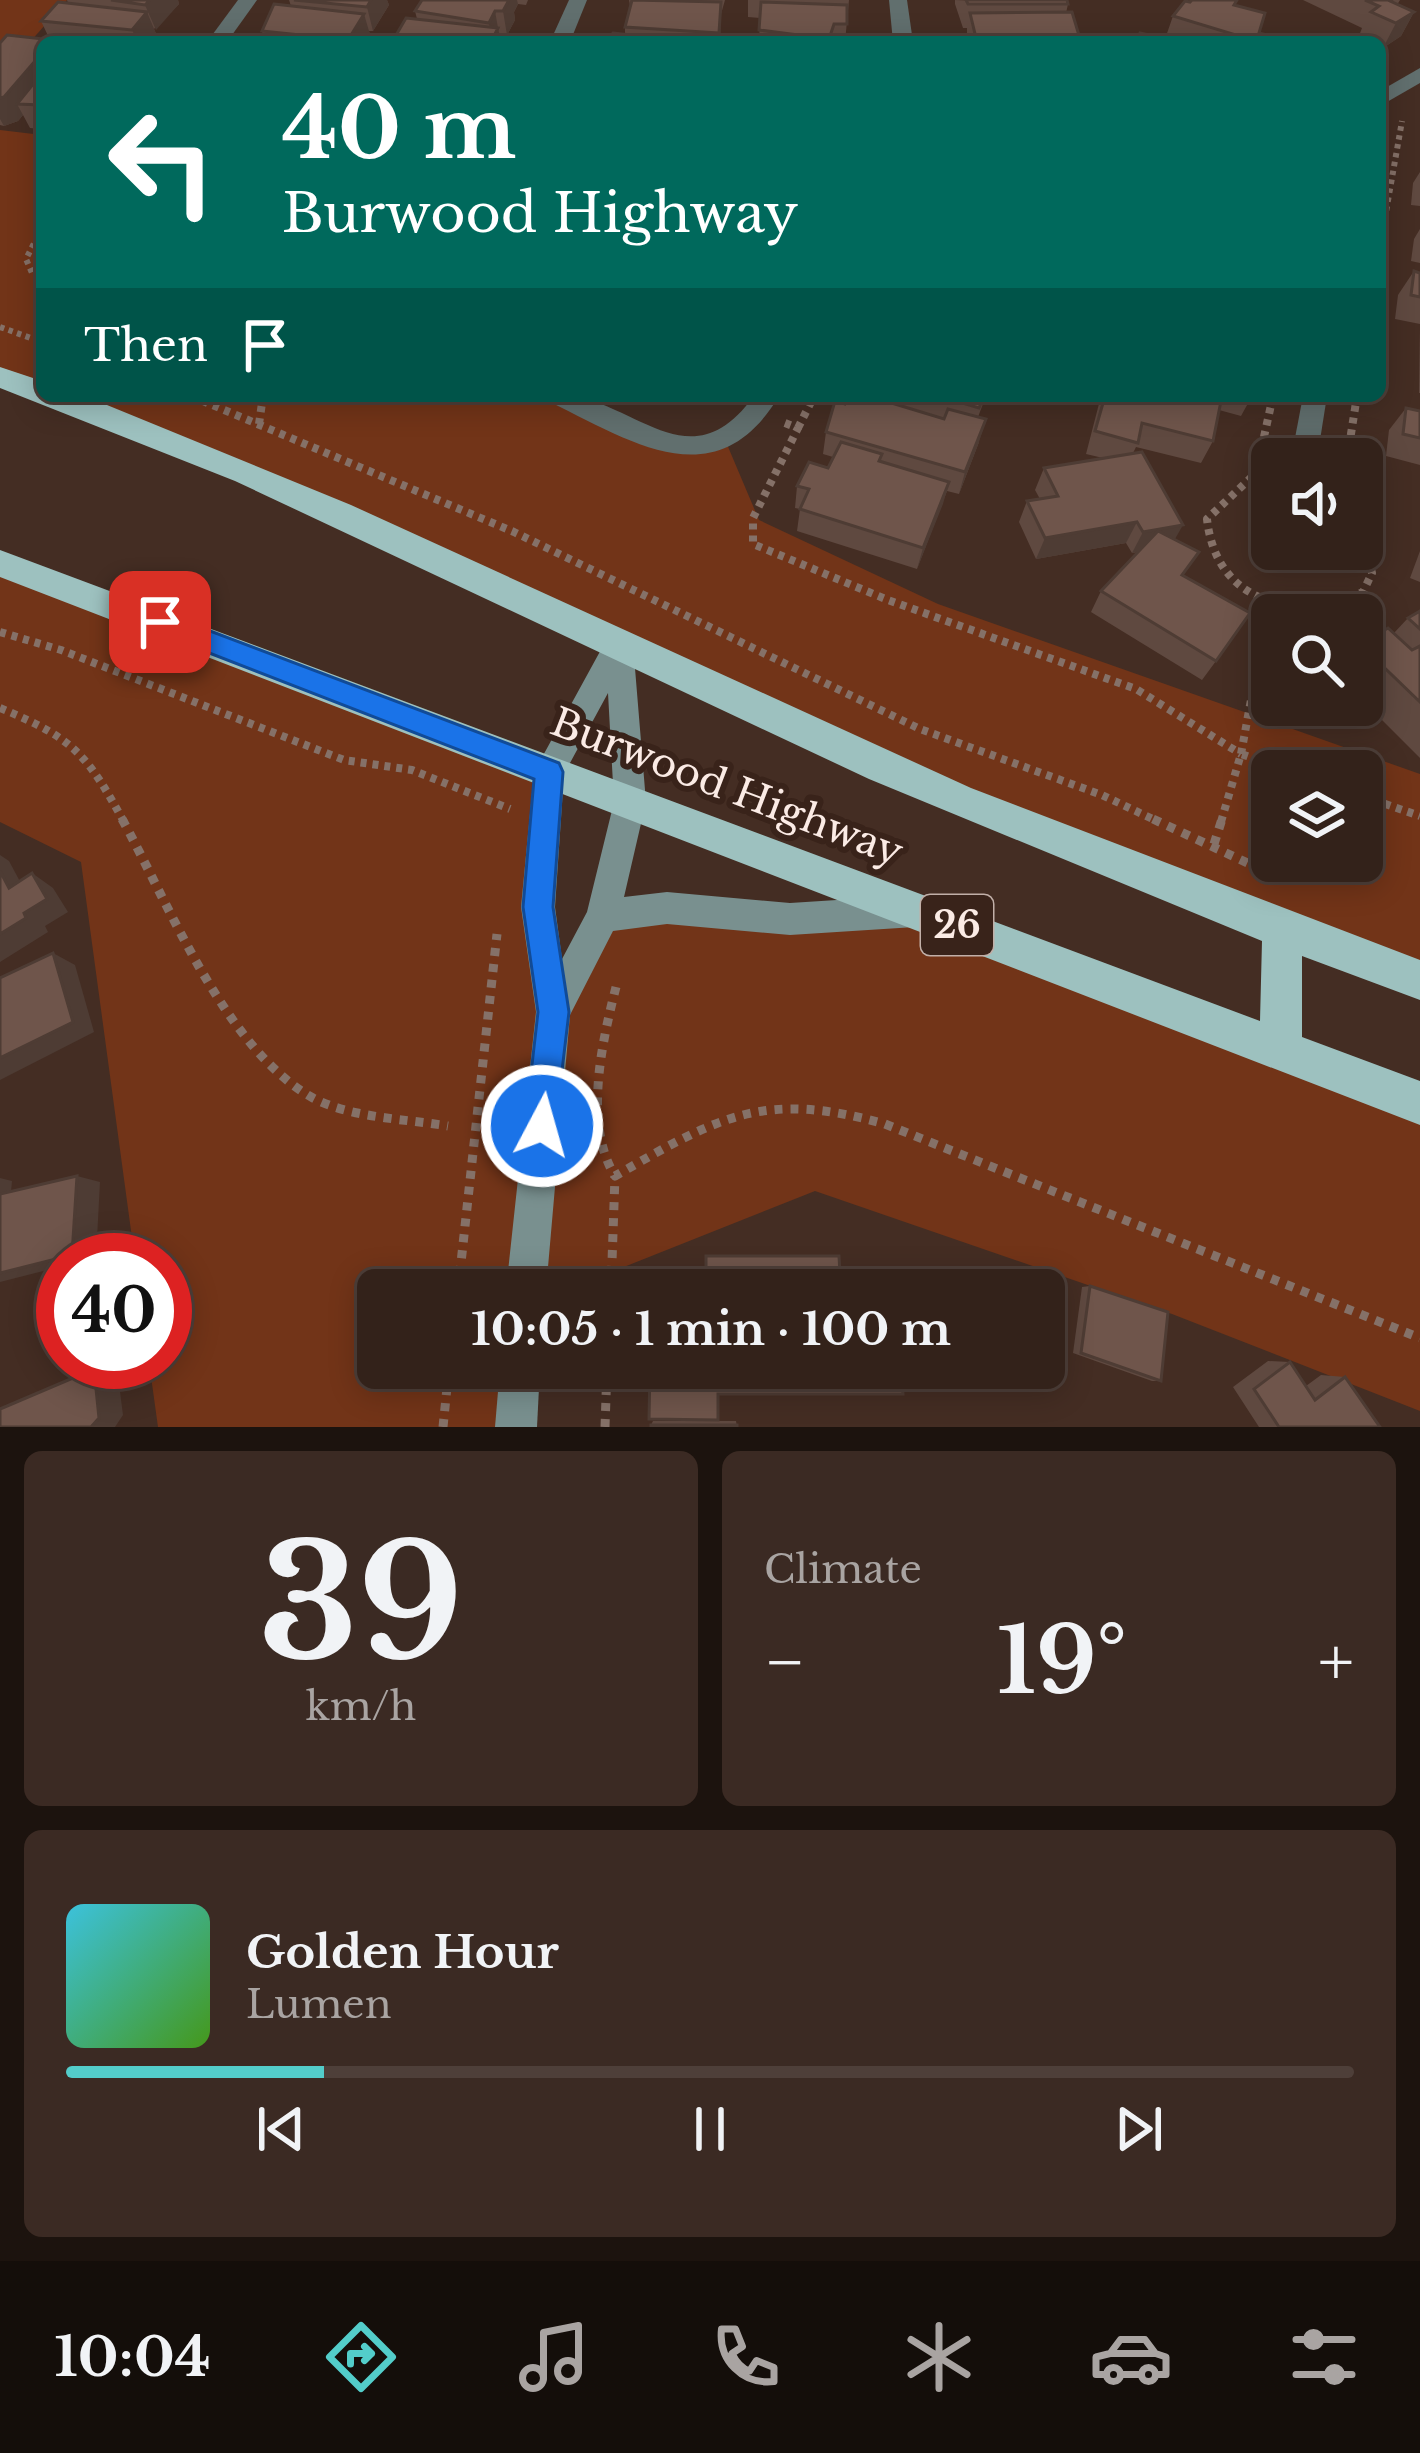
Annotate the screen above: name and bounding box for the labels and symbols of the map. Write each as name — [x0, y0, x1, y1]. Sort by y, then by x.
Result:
pin — [109, 571, 211, 673]
street label: Burwood Highway — [544, 697, 910, 877]
road number: 26 — [921, 895, 993, 955]
position arrow — [479, 1063, 605, 1189]
speed limit sign: 40 — [36, 1233, 192, 1389]

